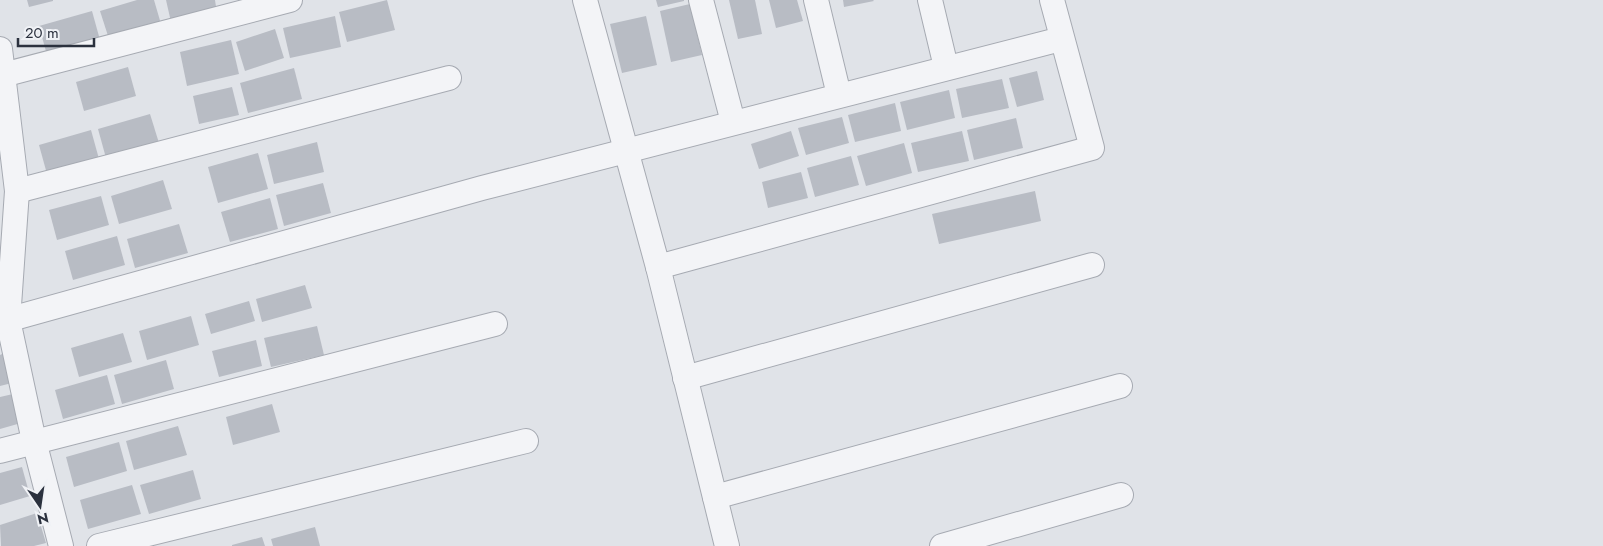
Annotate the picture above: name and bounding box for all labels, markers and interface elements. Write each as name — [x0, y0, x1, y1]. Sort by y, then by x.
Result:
scale bar — [18, 15, 94, 47]
text: 20 m — [25, 22, 59, 44]
north arrow — [15, 481, 65, 531]
text: N — [35, 508, 51, 530]

